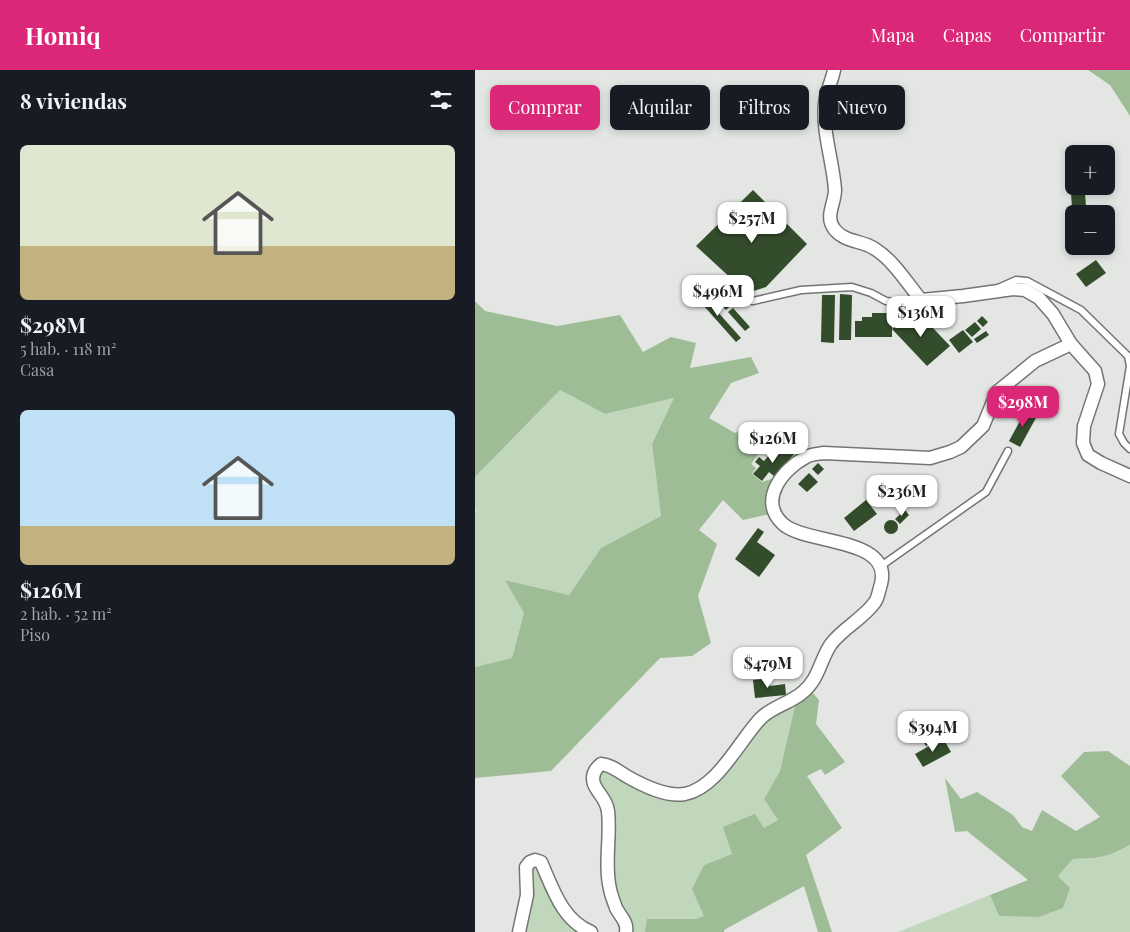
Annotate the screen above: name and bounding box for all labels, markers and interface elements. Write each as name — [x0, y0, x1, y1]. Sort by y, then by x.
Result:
text: Homiq — [25, 19, 101, 51]
text: Mapa — [871, 23, 915, 47]
text: Capas — [943, 23, 992, 47]
text: Compartir — [1020, 23, 1105, 47]
chip: Comprar — [490, 85, 600, 130]
chip: Alquilar — [610, 85, 710, 130]
chip: Filtros — [720, 85, 809, 130]
chip: Nuevo — [819, 85, 905, 130]
text: 8 viviendas — [20, 86, 127, 114]
icon: filters — [427, 86, 455, 114]
map controls — [1065, 145, 1115, 255]
button: + — [1065, 145, 1115, 195]
icon: home — [193, 178, 283, 268]
pin: $257M — [717, 202, 787, 244]
button: − — [1065, 205, 1115, 255]
text: $257M — [728, 207, 776, 228]
pin: $496M — [683, 274, 753, 317]
text: $496M — [693, 280, 743, 301]
pin: $136M — [886, 296, 956, 338]
text: $136M — [898, 301, 944, 322]
text: $298M — [20, 310, 86, 338]
text: 5 hab. · 118 m² — [20, 338, 116, 359]
text: Casa — [20, 359, 54, 380]
pin: $298M — [988, 386, 1058, 428]
text: $298M — [998, 391, 1048, 412]
pin: $126M — [738, 422, 808, 464]
text: $126M — [749, 427, 797, 448]
icon: home — [193, 443, 283, 533]
pin: $236M — [867, 474, 937, 517]
text: $236M — [877, 480, 927, 501]
text: $126M — [20, 575, 82, 603]
text: 2 hab. · 52 m² — [20, 603, 112, 624]
text: Piso — [20, 624, 50, 645]
pin: $479M — [733, 646, 803, 689]
text: $479M — [744, 652, 792, 673]
pin: $394M — [898, 710, 968, 753]
text: $394M — [908, 716, 958, 737]

